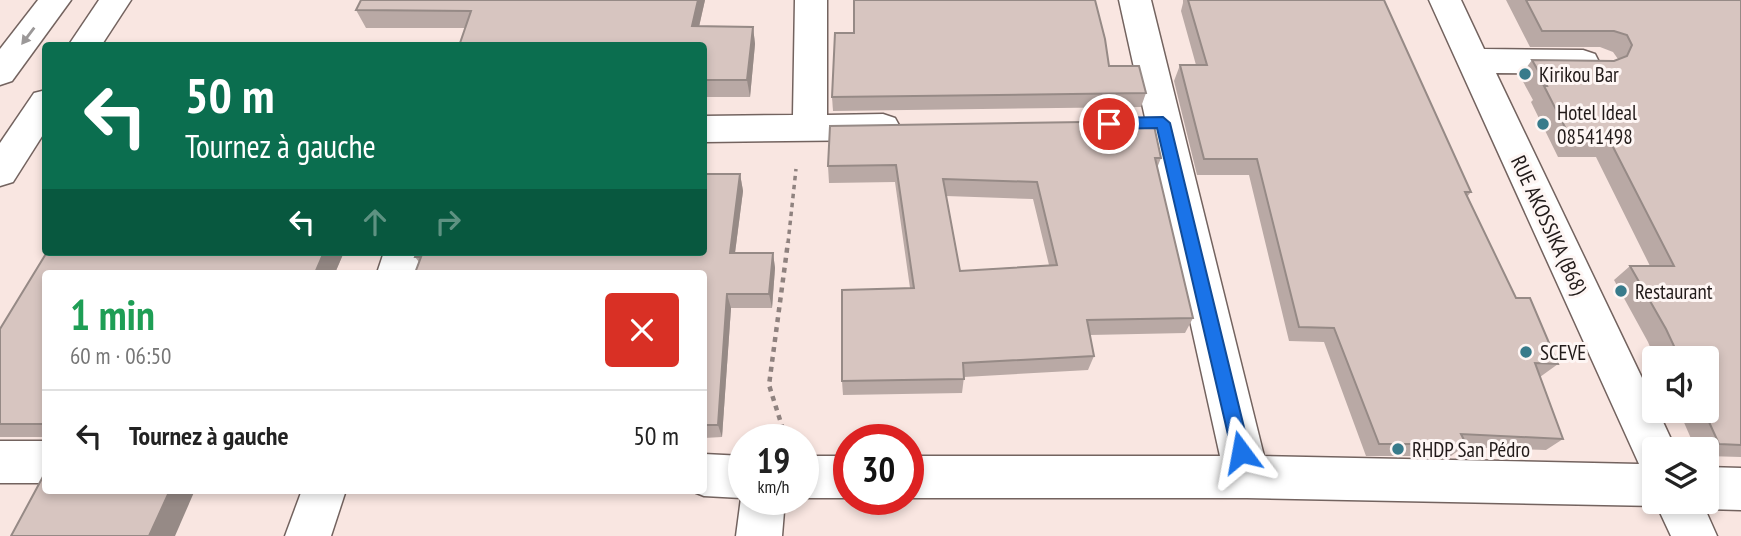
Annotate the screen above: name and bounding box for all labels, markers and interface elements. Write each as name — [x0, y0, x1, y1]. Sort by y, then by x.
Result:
one-way arrow — [20, 27, 35, 45]
place label: Kirikou Bar — [1539, 61, 1619, 88]
text: 50 m — [185, 63, 274, 127]
marker: Kirikou Bar — [1517, 66, 1533, 82]
icon: left — [70, 70, 161, 161]
pin — [1079, 94, 1139, 154]
place label: Hotel Ideal 08541498 — [1557, 99, 1637, 150]
icon: arrive — [1090, 105, 1128, 143]
marker: Hotel Ideal 08541498 — [1535, 116, 1551, 132]
text: Tournez à gauche — [185, 125, 376, 167]
street label: RUE AKOSSIKA (B68) — [1505, 151, 1593, 299]
icon: left — [283, 203, 321, 241]
icon: ahead — [356, 203, 394, 241]
icon: right — [429, 203, 467, 241]
place label: Restaurant — [1635, 278, 1713, 305]
marker: Restaurant — [1613, 283, 1629, 299]
text: 1 min — [70, 287, 155, 342]
button: close — [605, 293, 679, 367]
place label: SCEVE — [1540, 339, 1586, 366]
text: 60 m · 06:50 — [70, 341, 171, 370]
marker: SCEVE — [1518, 344, 1534, 360]
map controls — [1642, 346, 1719, 514]
button: sound — [1642, 346, 1719, 423]
position arrow — [1204, 415, 1278, 489]
icon: left — [70, 417, 108, 455]
text: Tournez à gauche — [129, 419, 289, 452]
text: 50 m — [633, 419, 679, 452]
speed limit sign: 30 — [833, 424, 924, 515]
place label: RHDP San Pédro — [1412, 436, 1530, 463]
text: 19 — [757, 437, 790, 483]
button: layers — [1642, 437, 1719, 514]
marker: RHDP San Pédro — [1390, 441, 1406, 457]
text: km/h — [758, 475, 789, 498]

